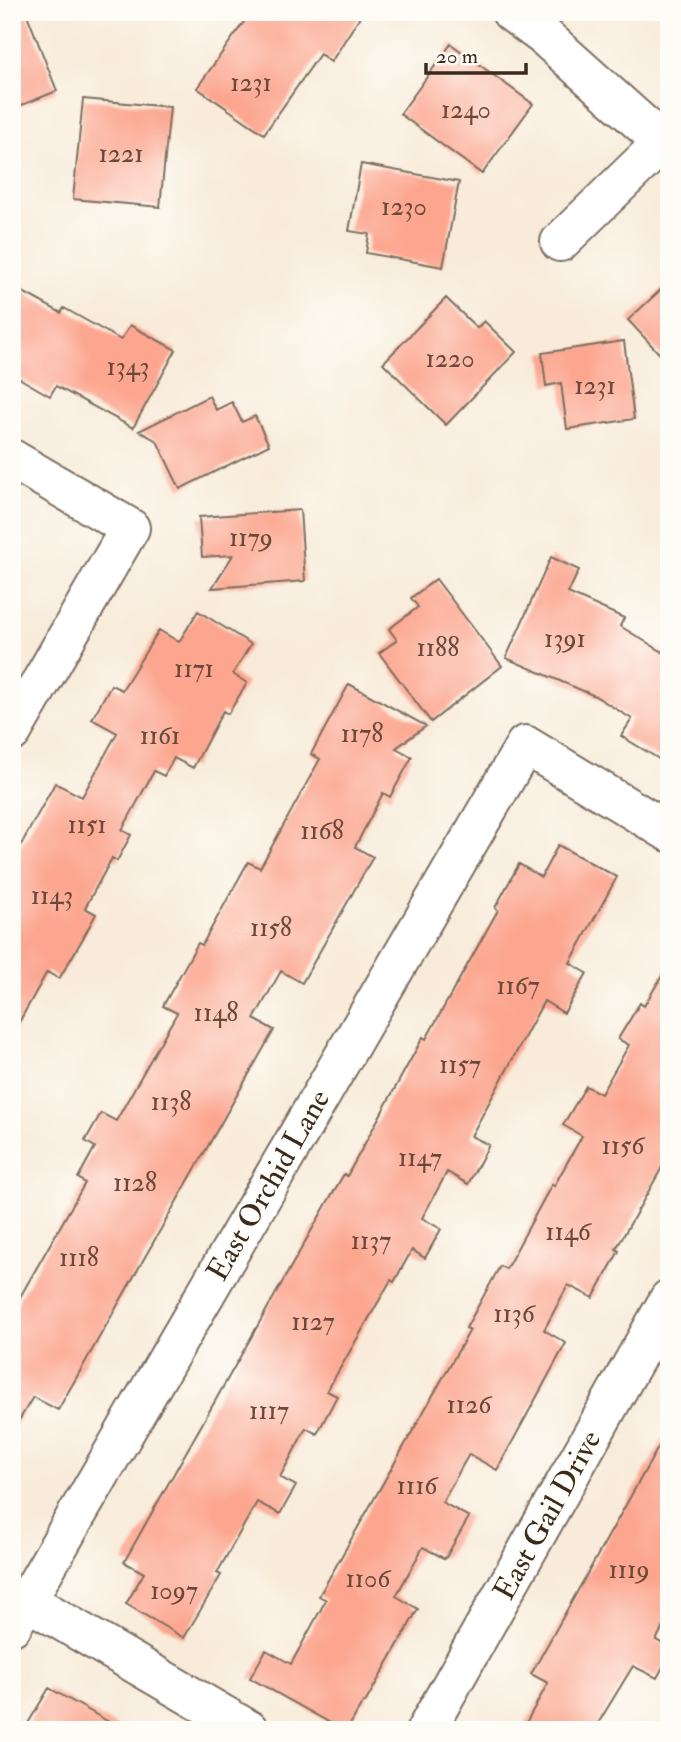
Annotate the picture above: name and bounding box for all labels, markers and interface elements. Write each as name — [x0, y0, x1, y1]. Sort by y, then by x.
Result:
scale bar — [426, 32, 525, 76]
text: 20 m — [436, 43, 478, 70]
house number: 1231 — [230, 67, 272, 99]
house number: 1240 — [441, 94, 491, 126]
house number: 1221 — [99, 138, 143, 170]
house number: 1230 — [381, 191, 427, 223]
house number: 1220 — [426, 343, 474, 375]
house number: 1343 — [106, 351, 150, 383]
house number: 1231 — [574, 370, 616, 402]
house number: 1179 — [229, 522, 273, 554]
house number: 1391 — [544, 623, 586, 655]
house number: 1188 — [417, 632, 459, 664]
house number: 1171 — [174, 653, 214, 685]
house number: 1178 — [341, 718, 383, 750]
house number: 1161 — [140, 720, 180, 752]
house number: 1151 — [67, 809, 107, 841]
house number: 1168 — [300, 815, 344, 847]
house number: 1143 — [31, 880, 73, 912]
house number: 1158 — [250, 912, 292, 944]
house number: 1167 — [496, 970, 540, 1002]
house number: 1148 — [194, 997, 238, 1029]
house number: 1157 — [439, 1049, 481, 1081]
street label: East Orchid Lane — [199, 1083, 338, 1287]
house number: 1138 — [151, 1086, 191, 1118]
house number: 1156 — [602, 1130, 646, 1162]
house number: 1147 — [398, 1142, 442, 1174]
house number: 1128 — [113, 1167, 157, 1199]
house number: 1146 — [545, 1216, 593, 1248]
house number: 1137 — [351, 1225, 391, 1257]
house number: 1118 — [59, 1242, 99, 1274]
house number: 1136 — [493, 1298, 537, 1330]
house number: 1127 — [291, 1306, 335, 1338]
house number: 1126 — [447, 1389, 493, 1421]
house number: 1117 — [249, 1395, 289, 1427]
street label: East Gail Drive — [486, 1424, 609, 1607]
house number: 1116 — [397, 1470, 439, 1502]
house number: 1119 — [608, 1554, 650, 1586]
house number: 1106 — [346, 1563, 392, 1595]
house number: 1097 — [150, 1575, 198, 1607]

